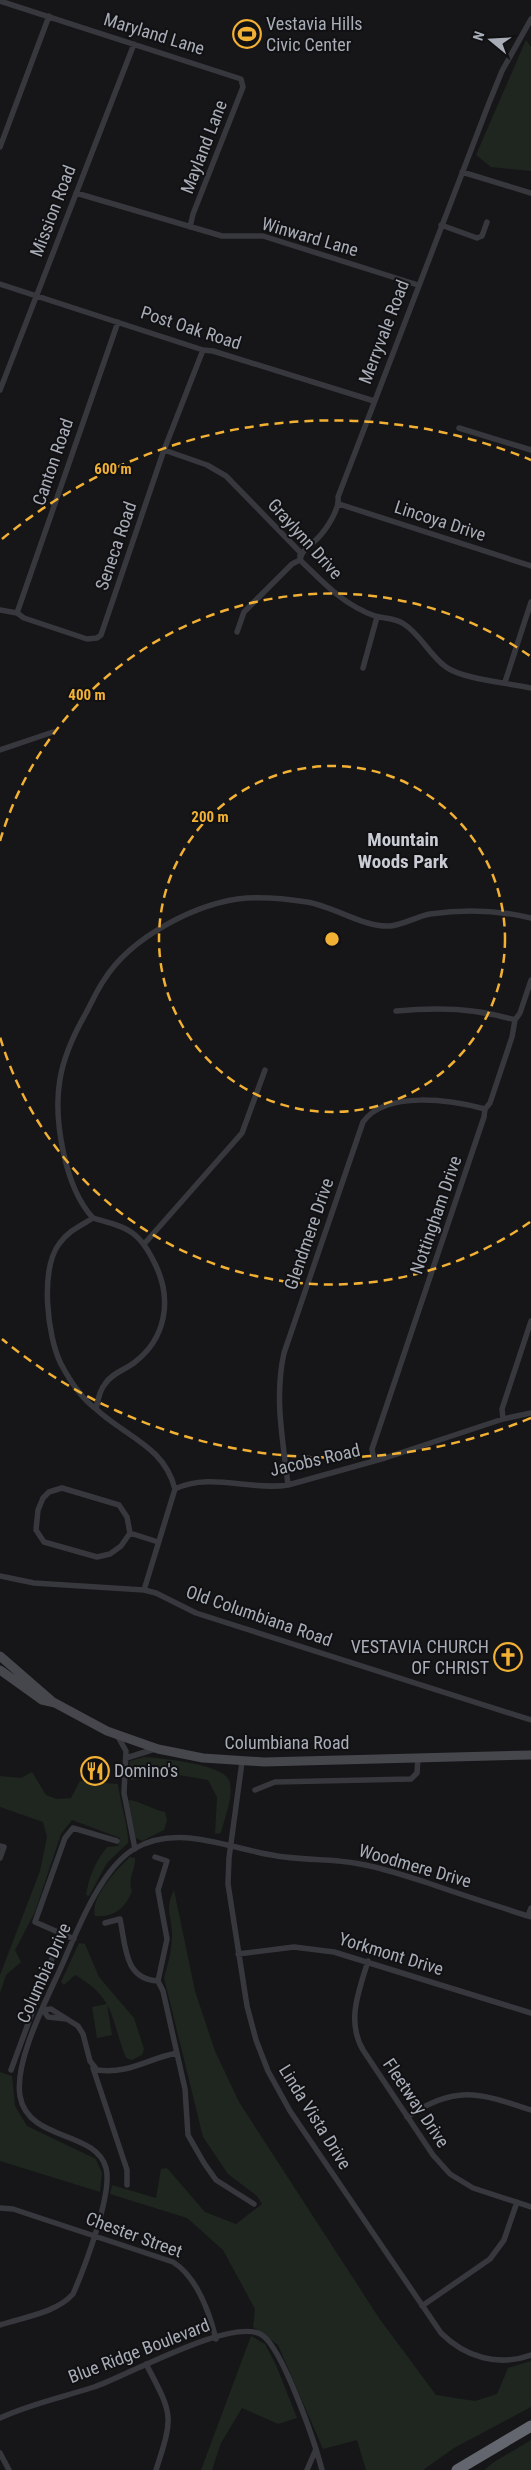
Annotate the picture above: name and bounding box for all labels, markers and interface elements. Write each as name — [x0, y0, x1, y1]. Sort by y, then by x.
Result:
street label: Maryland Lane — [101, 8, 207, 59]
place label: Vestavia Hills Civic Center — [266, 13, 363, 55]
north arrow — [466, 15, 516, 65]
sports icon: Vestavia Hills Civic Center — [232, 19, 262, 49]
text: N — [470, 29, 488, 43]
street label: Mayland Lane — [176, 97, 231, 197]
street label: Mission Road — [25, 162, 80, 260]
street label: Winward Lane — [259, 213, 361, 260]
street label: Merryvale Road — [354, 277, 413, 387]
street label: Post Oak Road — [138, 301, 244, 354]
street label: Canton Road — [28, 416, 77, 508]
text: 600 m — [94, 460, 132, 478]
street label: Graylynn Drive — [264, 494, 347, 583]
street label: Lincoya Drive — [392, 496, 488, 545]
street label: Seneca Road — [91, 499, 140, 593]
text: 400 m — [68, 686, 106, 704]
text: 200 m — [191, 808, 229, 826]
district label: Mountain Woods Park — [358, 828, 449, 873]
centre of rings — [323, 930, 341, 948]
street label: Nottingham Drive — [405, 1153, 466, 1277]
street label: Glendmere Drive — [280, 1175, 337, 1292]
street label: Jacobs Road — [268, 1439, 362, 1480]
street label: Old Columbiana Road — [183, 1581, 335, 1650]
place label: VESTAVIA CHURCH OF CHRIST — [351, 1636, 489, 1678]
church icon: VESTAVIA CHURCH OF CHRIST — [493, 1642, 523, 1672]
street label: Columbiana Road — [225, 1732, 349, 1753]
restaurant icon: Domino's — [80, 1756, 110, 1786]
place label: Domino's — [114, 1760, 178, 1781]
street label: Woodmere Drive — [356, 1839, 474, 1892]
street label: Columbia Drive — [12, 1920, 75, 2026]
street label: Yorkmont Drive — [336, 1928, 446, 1979]
street label: Fleetway Drive — [379, 2054, 454, 2151]
street label: Linda Vista Drive — [275, 2060, 356, 2173]
street label: Chester Street — [83, 2207, 185, 2262]
street label: Blue Ridge Boulevard — [65, 2314, 212, 2387]

